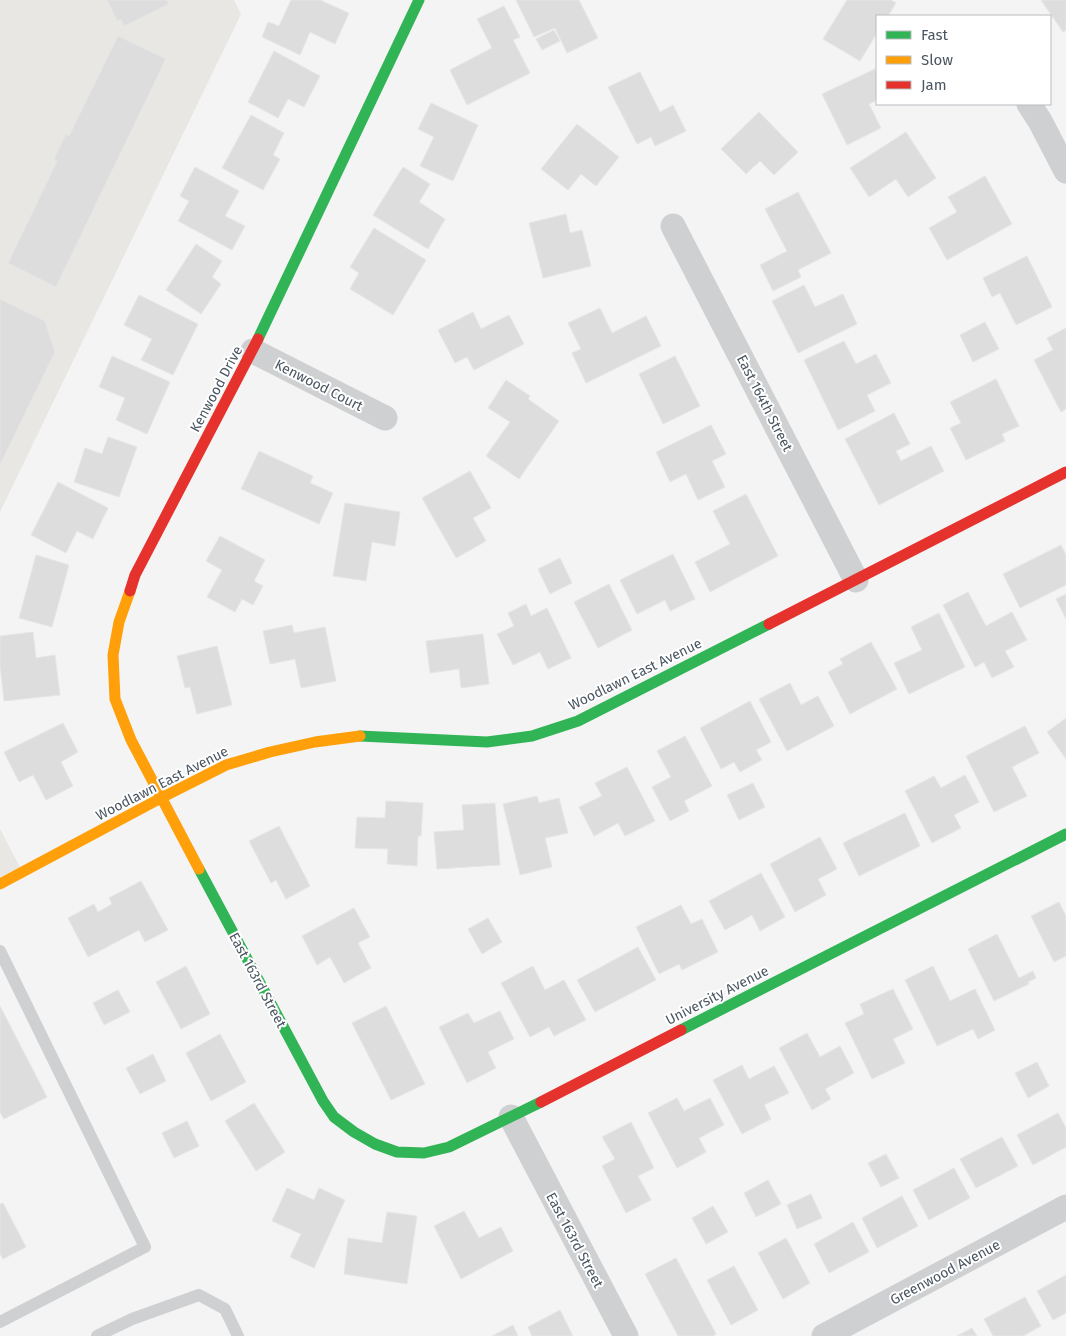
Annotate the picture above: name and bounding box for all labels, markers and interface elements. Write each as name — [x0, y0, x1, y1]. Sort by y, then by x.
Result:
legend — [876, 15, 1051, 105]
text: Fast — [921, 26, 948, 44]
text: Slow — [921, 51, 953, 69]
text: Jam — [921, 76, 947, 94]
street label: Kenwood Drive — [187, 343, 246, 435]
street label: East 164th Street — [733, 352, 797, 455]
street label: Kenwood Court — [272, 356, 367, 415]
street label: Woodlawn East Avenue — [566, 635, 705, 714]
street label: Woodlawn East Avenue — [93, 743, 231, 824]
street label: East 163rd Street — [225, 930, 290, 1032]
street label: University Avenue — [663, 962, 772, 1029]
street label: East 163rd Street — [542, 1190, 607, 1292]
street label: Greenwood Avenue — [887, 1236, 1003, 1309]

